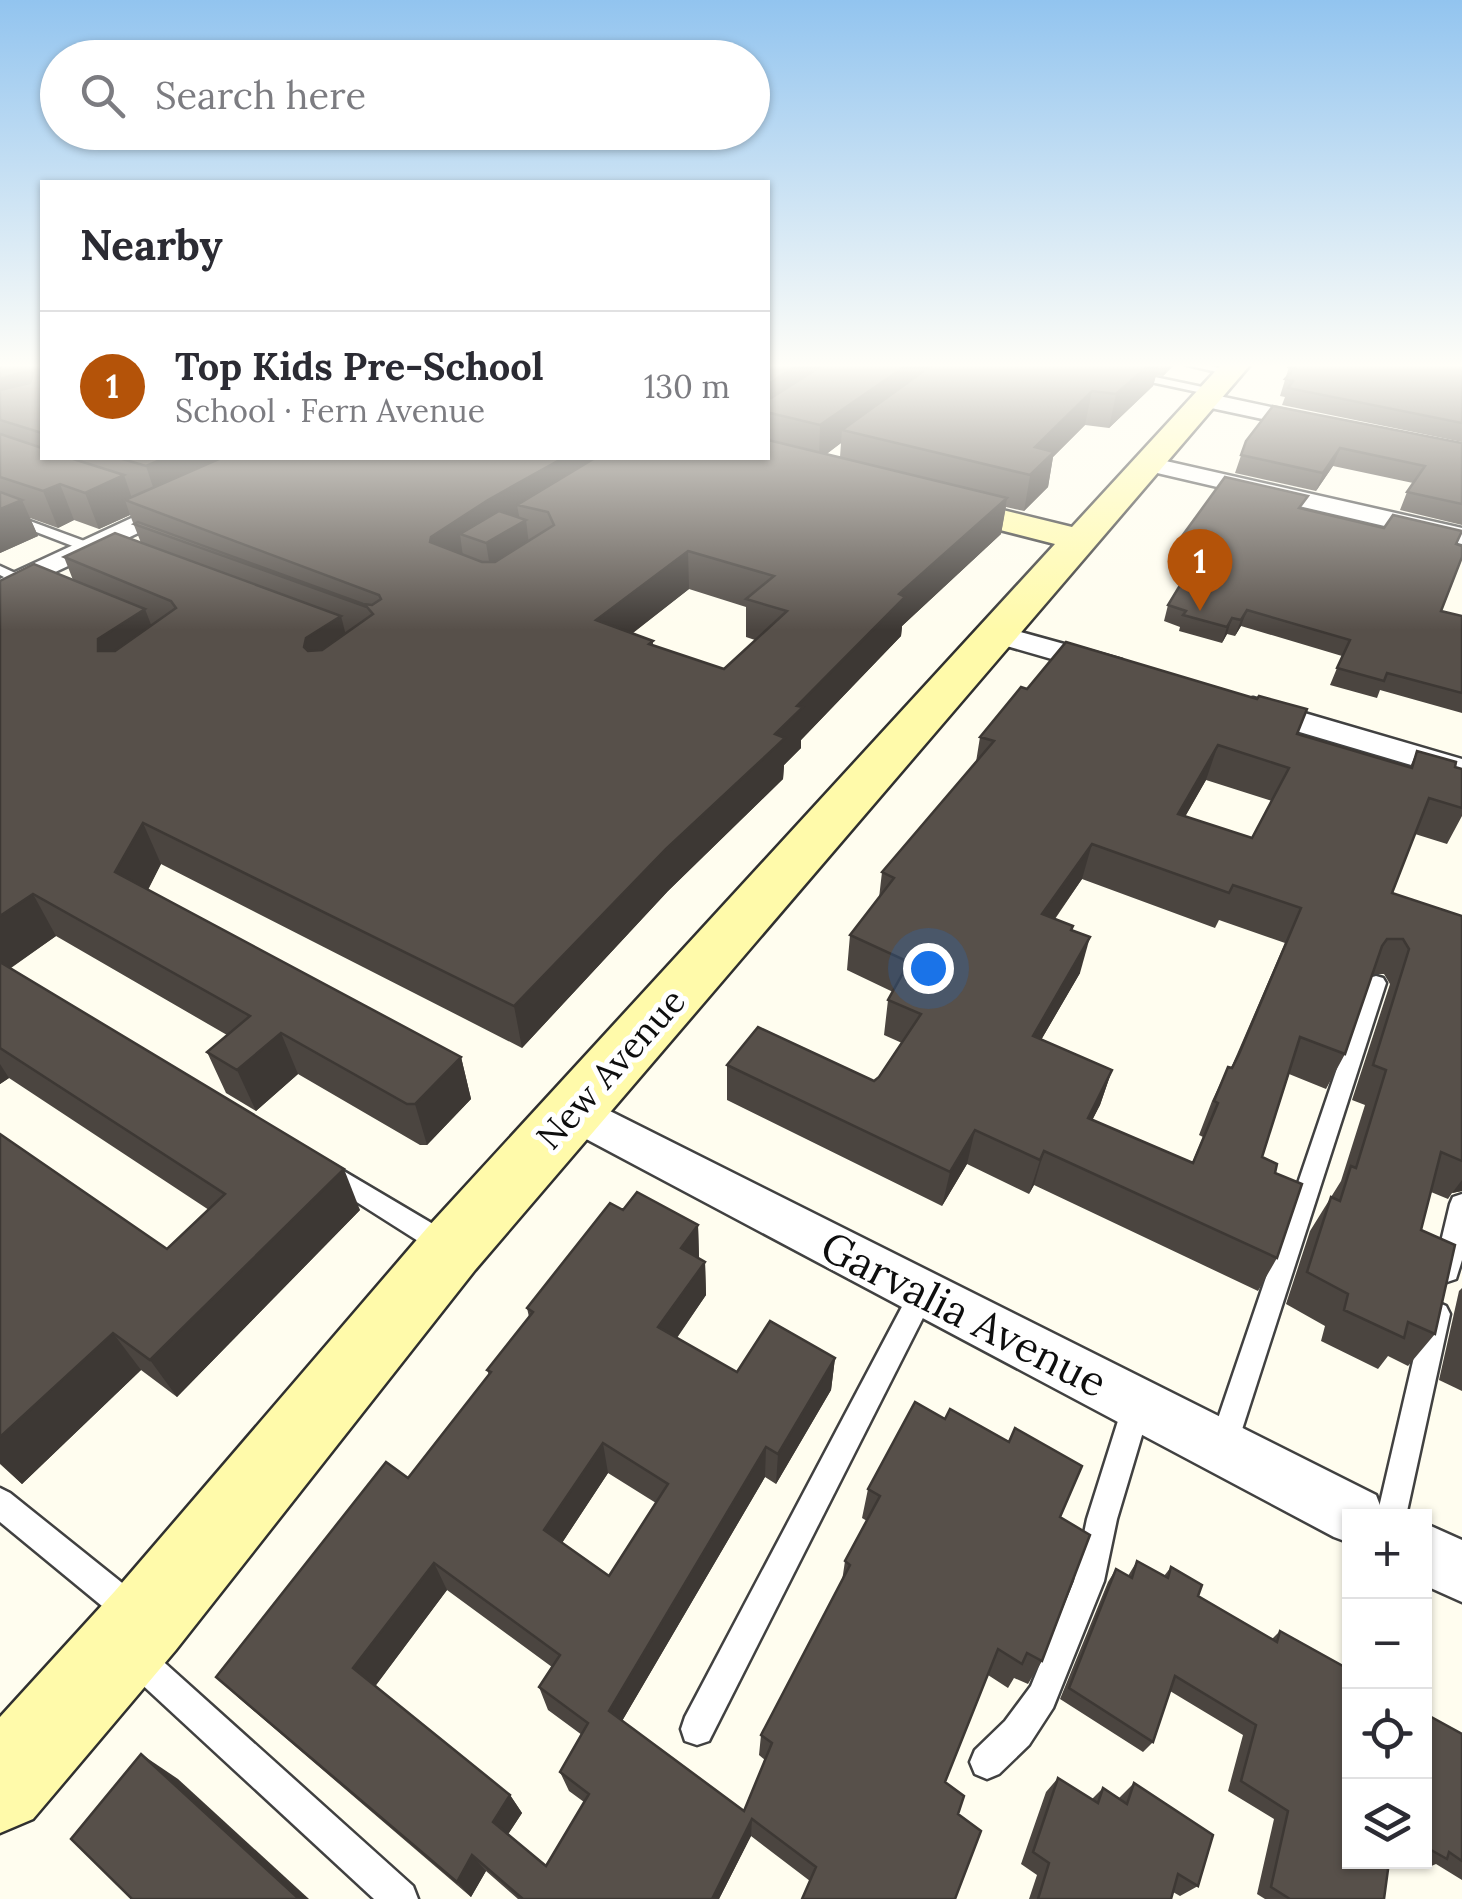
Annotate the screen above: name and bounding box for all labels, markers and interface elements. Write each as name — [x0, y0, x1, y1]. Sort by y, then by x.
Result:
search box — [40, 40, 770, 150]
icon: search — [75, 68, 130, 123]
text: Search here — [155, 71, 366, 119]
text: Nearby — [80, 218, 223, 272]
text: Top Kids Pre-School — [175, 342, 544, 390]
text: 1 — [106, 366, 119, 407]
text: 130 m — [644, 366, 730, 407]
text: School · Fern Avenue — [175, 390, 485, 431]
pin: 1 — [1168, 528, 1232, 611]
your location — [903, 943, 954, 994]
street label: New Avenue — [527, 979, 695, 1158]
street label: Garvalia Avenue — [812, 1219, 1116, 1409]
map controls — [1342, 1509, 1432, 1869]
button: + — [1342, 1509, 1432, 1599]
button: − — [1342, 1599, 1432, 1689]
button: locate — [1342, 1689, 1432, 1779]
button: layers — [1342, 1779, 1432, 1869]

